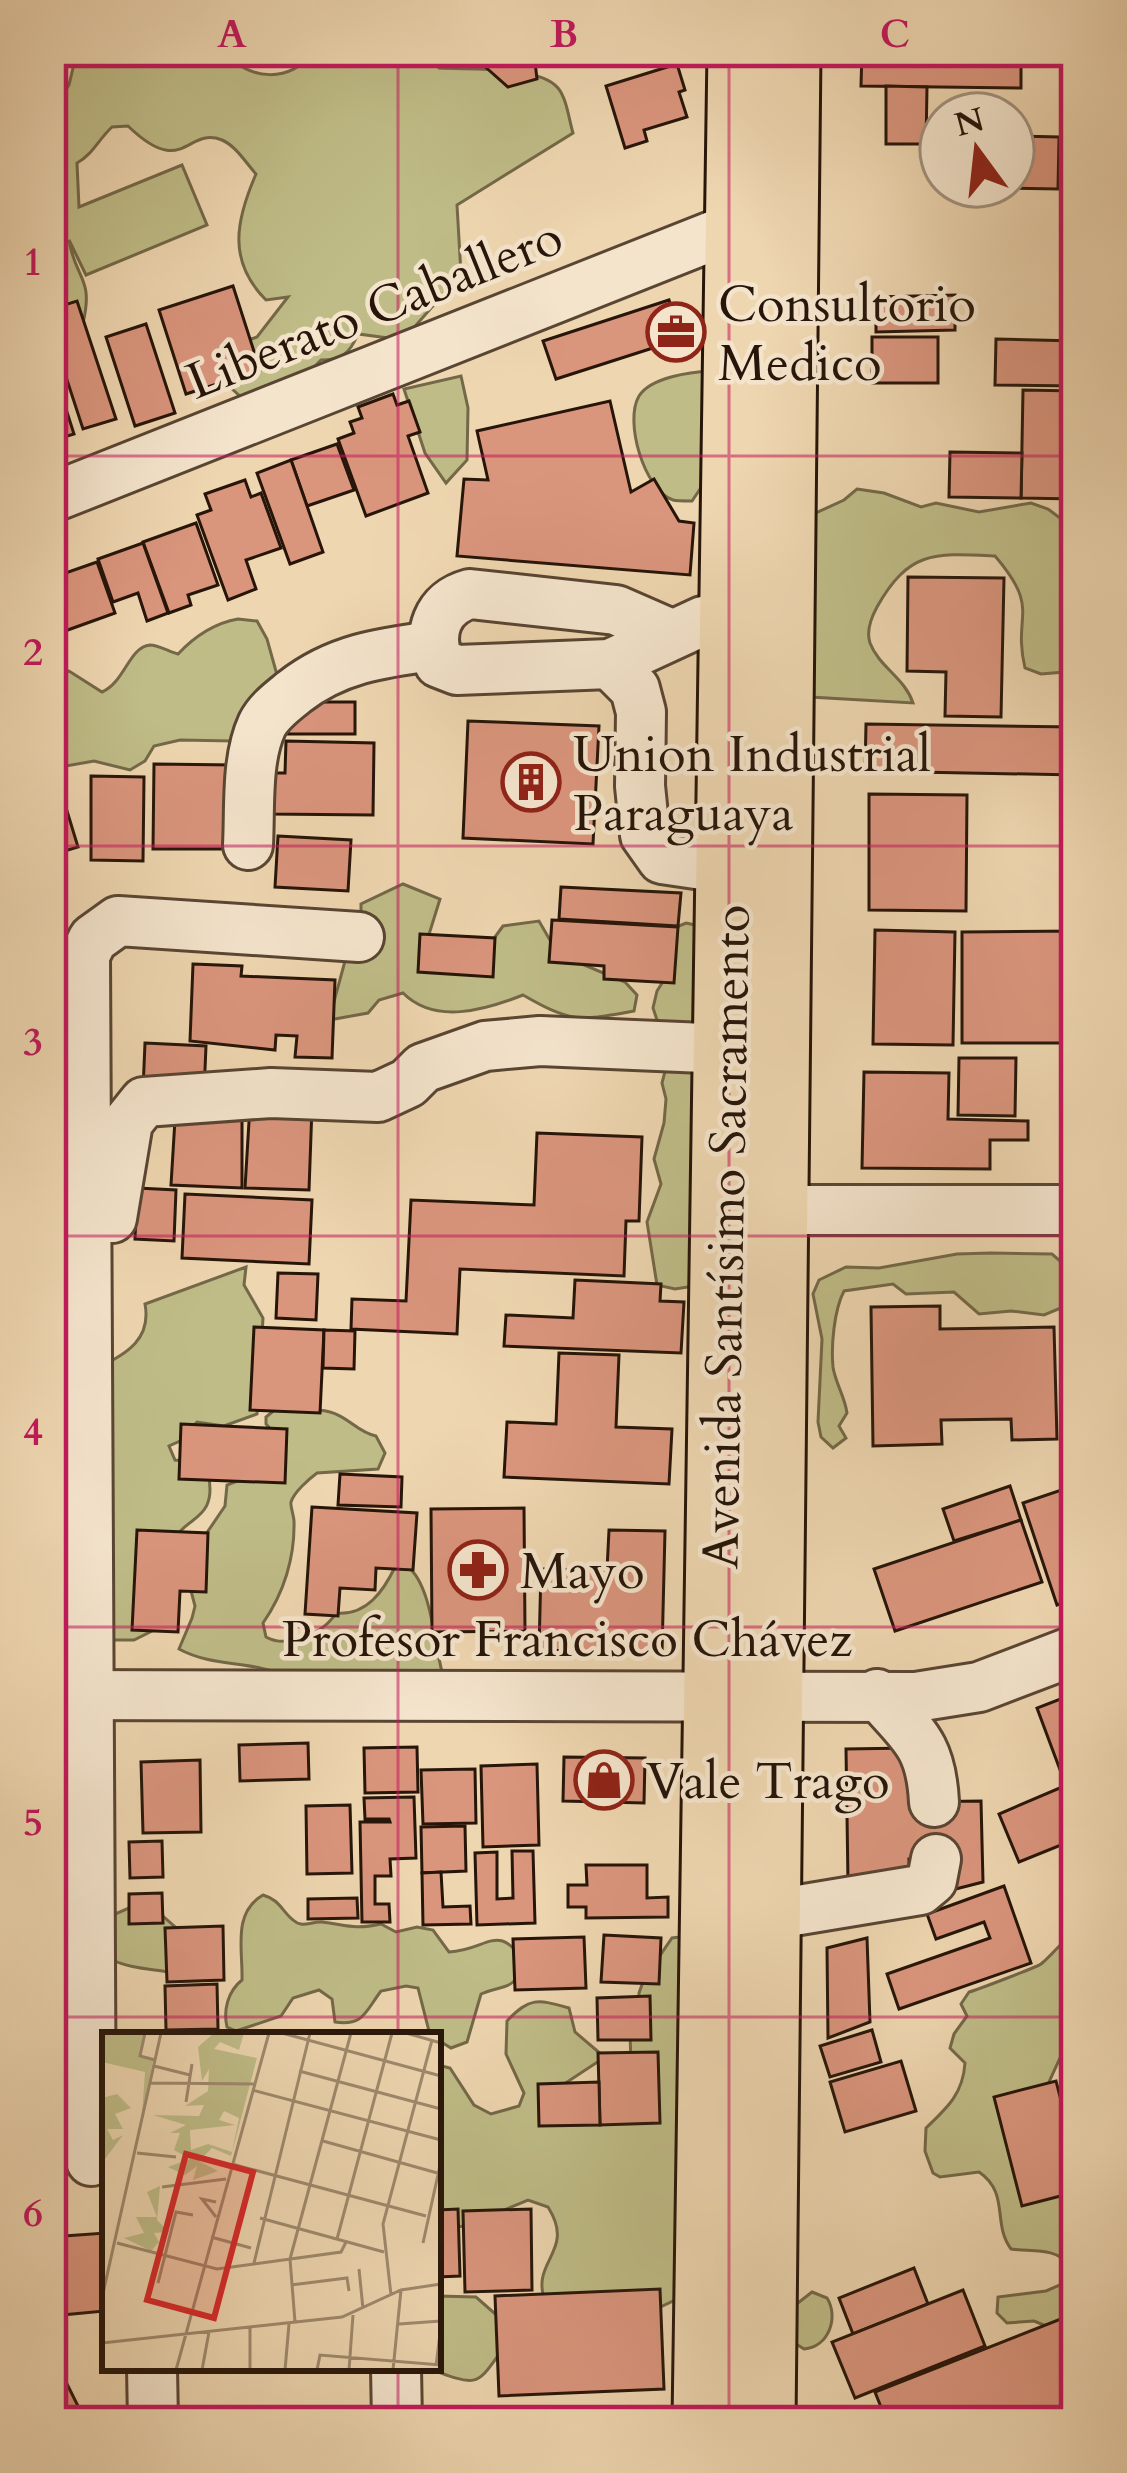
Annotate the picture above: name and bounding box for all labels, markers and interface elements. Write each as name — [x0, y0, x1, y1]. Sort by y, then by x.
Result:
text: A — [217, 8, 247, 61]
text: B — [550, 8, 578, 61]
text: C — [880, 8, 910, 61]
north arrow — [917, 90, 1037, 210]
text: N — [950, 97, 990, 148]
street label: Liberato Caballero — [176, 203, 573, 417]
text: 1 — [23, 236, 43, 289]
place label: Consultorio Medico — [718, 270, 976, 399]
office icon: Consultorio Medico — [645, 301, 707, 363]
text: 2 — [23, 626, 43, 679]
place label: Union Industrial Paraguaya — [573, 720, 931, 849]
building icon: Union Industrial Paraguaya — [500, 751, 562, 813]
street label: Avenida Santísimo Sacramento — [686, 904, 768, 1570]
text: 3 — [23, 1016, 43, 1069]
text: 4 — [23, 1406, 43, 1459]
place label: Mayo — [520, 1537, 645, 1607]
pharmacy icon: Mayo — [447, 1539, 509, 1601]
street label: Profesor Francisco Chávez — [282, 1605, 853, 1675]
place label: Vale Trago — [646, 1747, 890, 1817]
shop icon: Vale Trago — [573, 1749, 635, 1811]
text: 5 — [23, 1796, 43, 1849]
inset map — [102, 2032, 441, 2371]
text: 6 — [23, 2187, 43, 2240]

